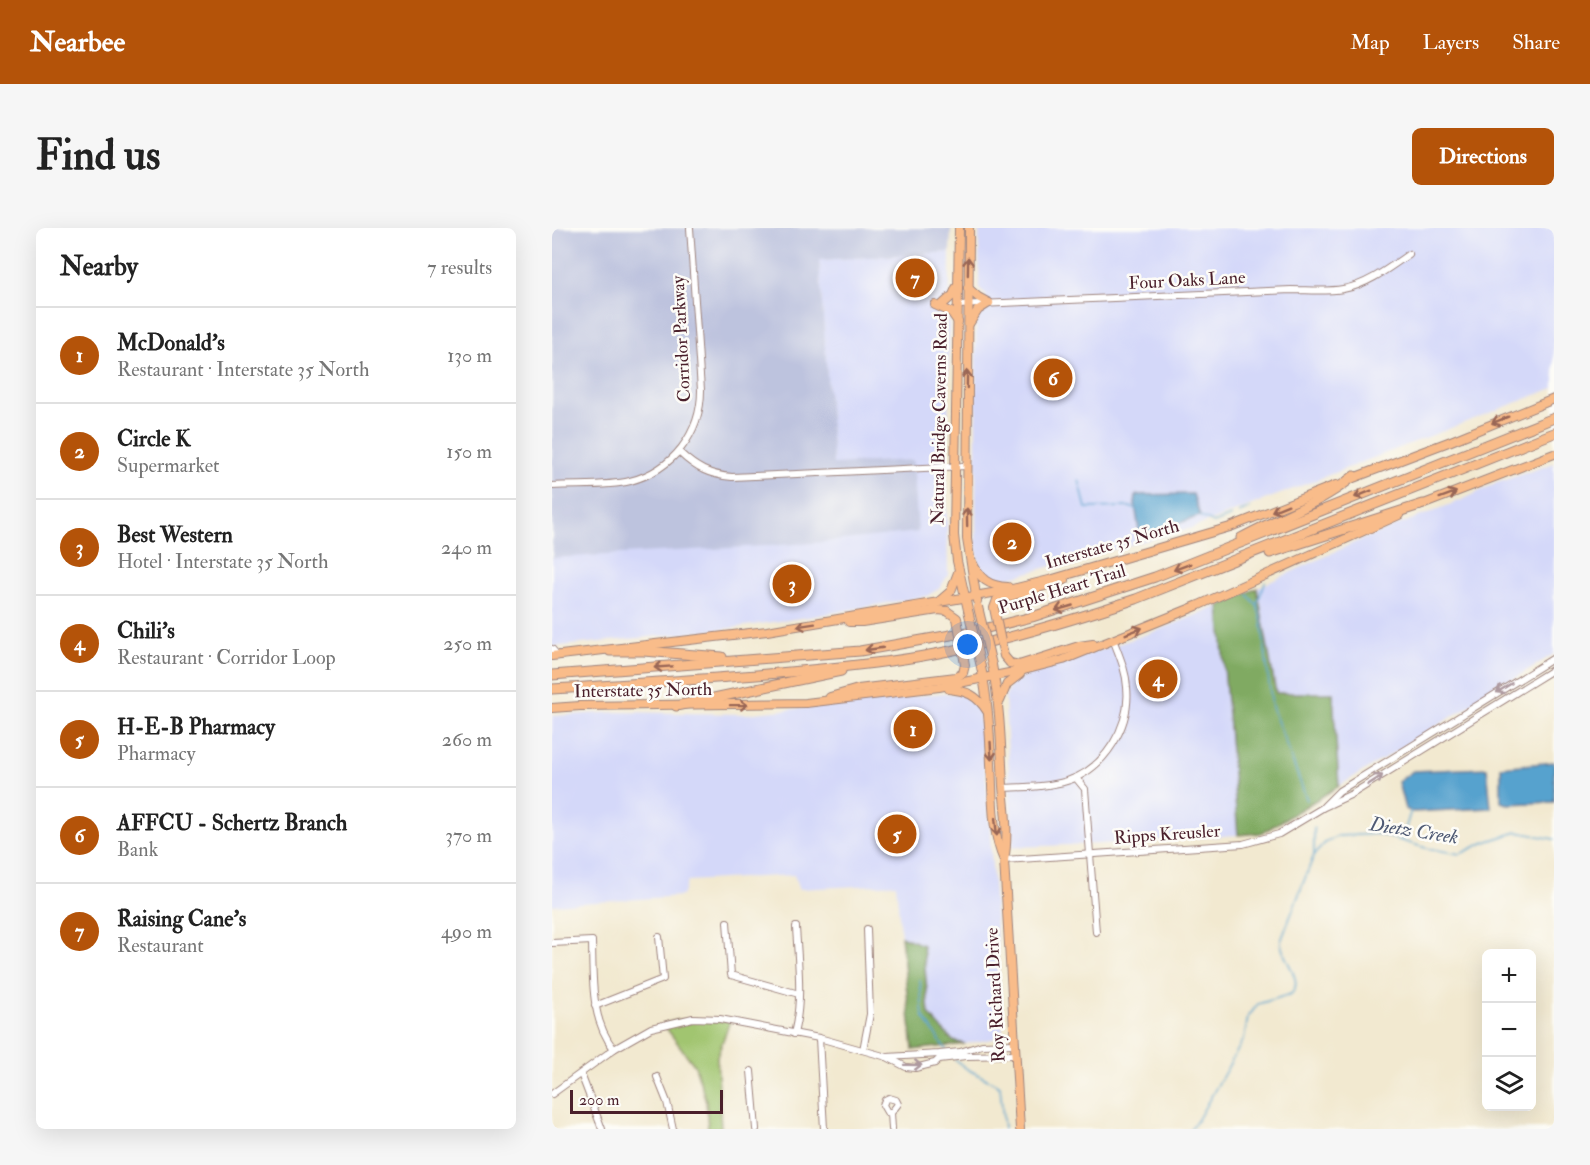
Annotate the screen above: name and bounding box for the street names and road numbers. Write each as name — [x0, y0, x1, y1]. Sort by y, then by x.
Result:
street label: Four Oaks Lane — [1128, 266, 1247, 295]
street label: Corridor Parkway — [667, 274, 696, 403]
street label: Natural Bridge Caverns Road — [926, 313, 953, 525]
street label: Interstate 35 North — [1043, 514, 1182, 575]
street label: Purple Heart Trail — [996, 559, 1129, 620]
street label: Interstate 35 North — [574, 678, 713, 703]
street label: Ripps Kreusler — [1113, 819, 1221, 850]
street label: Roy Richard Drive — [980, 926, 1011, 1063]

